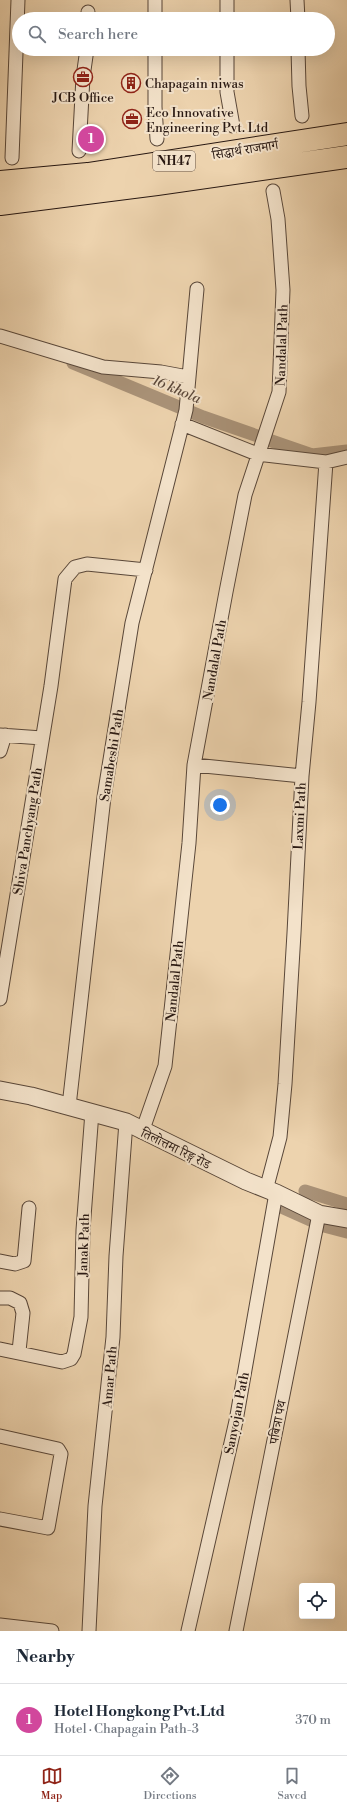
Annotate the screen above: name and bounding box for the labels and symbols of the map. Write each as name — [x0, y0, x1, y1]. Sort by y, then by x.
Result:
office icon: JCB Office — [72, 66, 94, 88]
building icon: Chapagain niwas — [120, 72, 142, 94]
place label: Chapagain niwas — [145, 76, 244, 92]
place label: JCB Office — [51, 90, 114, 106]
place label: Eco Innovative Engineering Pvt. Ltd — [146, 105, 269, 136]
office icon: Eco Innovative Engineering Pvt. Ltd — [121, 108, 143, 130]
pin: 1 — [78, 124, 104, 154]
street label: सिद्धार्थ राजमार्ग — [210, 137, 281, 163]
road number: NH47 — [153, 151, 195, 171]
street label: Nandalal Path — [273, 304, 291, 386]
water label: 16 khola — [150, 372, 204, 408]
street label: Nandalal Path — [200, 618, 230, 702]
street label: Samabeshi Path — [97, 707, 127, 803]
street label: Shiva Panchyang Path — [10, 766, 46, 896]
street label: Laxmi Path — [290, 782, 310, 850]
your location — [210, 795, 230, 815]
street label: Nandalal Path — [163, 939, 187, 1023]
street label: तिलोत्तमा रिङ्ग रोड — [137, 1125, 214, 1173]
street label: Janak Path — [75, 1213, 93, 1278]
street label: Amar Path — [99, 1345, 121, 1410]
street label: Sanyojan Path — [221, 1370, 253, 1456]
street label: पबित्रा पथ — [266, 1398, 290, 1446]

